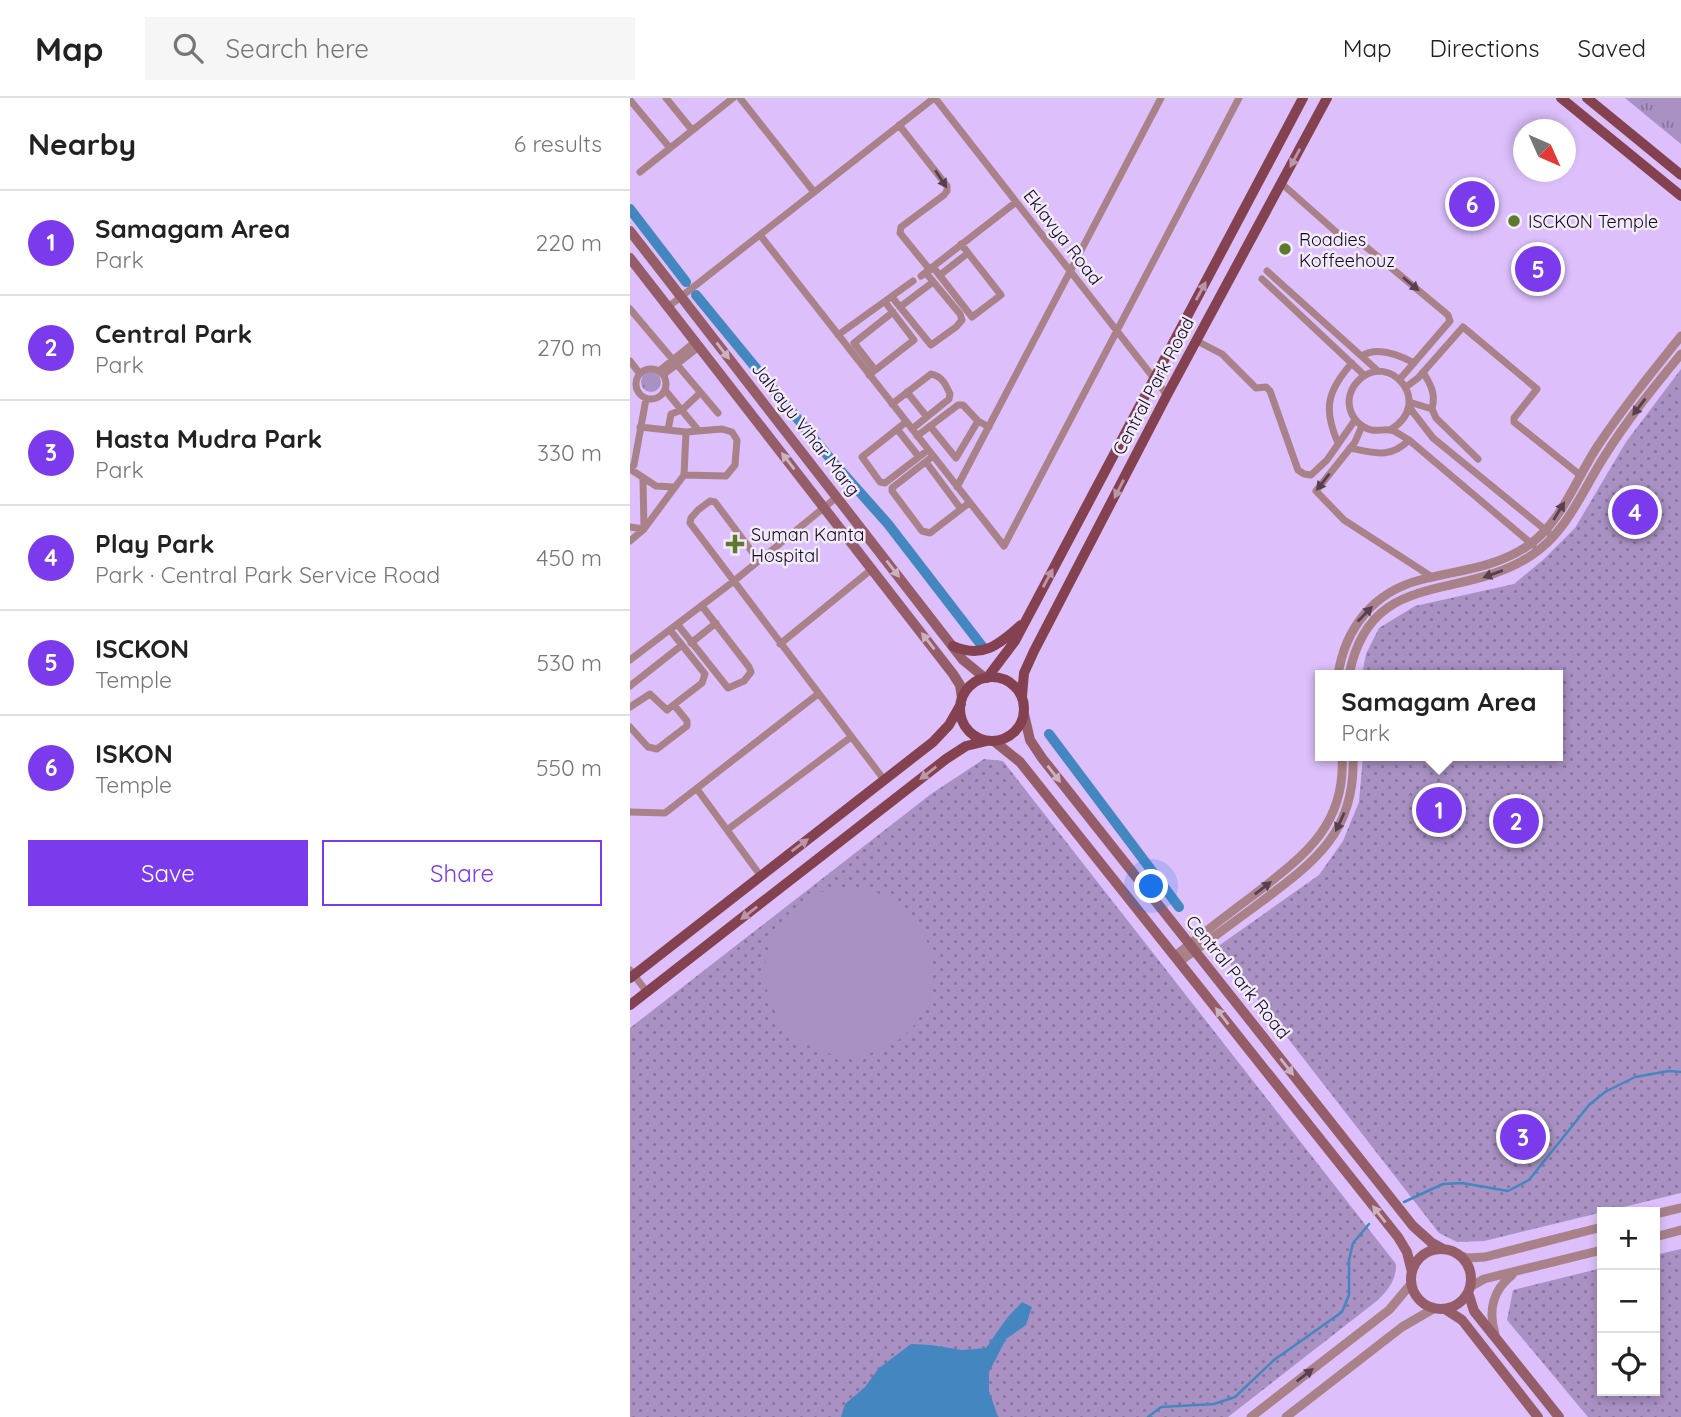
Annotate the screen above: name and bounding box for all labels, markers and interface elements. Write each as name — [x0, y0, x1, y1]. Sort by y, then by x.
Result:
search box — [145, 17, 635, 80]
text: Map — [35, 28, 103, 69]
icon: search — [169, 29, 207, 67]
text: Search here — [225, 32, 369, 65]
text: Map — [1343, 33, 1392, 63]
text: Directions — [1430, 33, 1540, 63]
text: Saved — [1578, 33, 1646, 63]
north arrow — [1513, 119, 1576, 182]
text: Nearby — [28, 125, 136, 163]
text: 6 results — [514, 129, 602, 158]
one-way arrow — [1289, 148, 1301, 168]
one-way arrow — [934, 170, 947, 189]
pin: 6 — [1449, 178, 1495, 230]
street label: Eklavya Road — [1019, 185, 1107, 289]
place label: ISCKON Temple — [1528, 210, 1658, 233]
text: Samagam Area — [95, 212, 290, 245]
marker: ISCKON Temple — [1506, 213, 1522, 229]
text: 1 — [47, 228, 55, 257]
text: 220 m — [536, 228, 602, 257]
place label: Roadies Koffeehouz — [1299, 228, 1395, 272]
marker: Roadies Koffeehouz — [1277, 241, 1293, 257]
pin: 5 — [1515, 243, 1561, 295]
text: Park — [95, 245, 144, 274]
one-way arrow — [1402, 276, 1419, 291]
one-way arrow — [1196, 281, 1207, 301]
street label: Central Park Road — [1107, 313, 1199, 459]
text: Central Park — [95, 317, 252, 350]
text: 2 — [44, 333, 58, 362]
text: 270 m — [537, 333, 602, 362]
one-way arrow — [715, 341, 730, 359]
text: Park — [95, 350, 144, 379]
street label: Jalvayu Vihar Marg — [747, 358, 865, 500]
one-way arrow — [1632, 398, 1646, 416]
text: Hasta Mudra Park — [95, 422, 322, 455]
text: 3 — [45, 438, 57, 467]
text: 330 m — [537, 438, 602, 467]
one-way arrow — [780, 453, 795, 471]
text: Park — [95, 455, 144, 484]
one-way arrow — [1316, 472, 1330, 491]
one-way arrow — [1113, 479, 1125, 499]
pin: 4 — [1612, 486, 1658, 538]
one-way arrow — [1553, 501, 1566, 521]
place label: Suman Kanta Hospital — [751, 523, 864, 567]
text: Play Park — [95, 527, 215, 560]
marker: Suman Kanta Hospital — [725, 534, 745, 554]
text: 4 — [44, 543, 58, 572]
text: 450 m — [536, 543, 602, 572]
text: Park · Central Park Service Road — [95, 560, 440, 589]
one-way arrow — [885, 560, 899, 578]
one-way arrow — [1043, 568, 1054, 588]
one-way arrow — [1482, 568, 1503, 579]
one-way arrow — [1356, 606, 1372, 623]
text: ISCKON — [95, 632, 189, 665]
one-way arrow — [920, 632, 935, 650]
text: 5 — [44, 648, 58, 677]
text: 530 m — [536, 648, 602, 677]
text: Temple — [95, 665, 172, 694]
popup — [1315, 670, 1563, 761]
text: Samagam Area — [1341, 685, 1537, 718]
text: Park — [1341, 718, 1390, 747]
text: ISKON — [95, 737, 173, 770]
text: 6 — [45, 753, 57, 782]
text: 550 m — [536, 753, 602, 782]
one-way arrow — [919, 765, 937, 779]
one-way arrow — [1047, 765, 1061, 783]
text: Temple — [95, 770, 172, 799]
pin: 1 — [1416, 784, 1462, 836]
pin: 2 — [1493, 795, 1539, 847]
one-way arrow — [1334, 812, 1346, 832]
one-way arrow — [790, 838, 808, 853]
button: Save — [28, 840, 308, 906]
button: Share — [322, 840, 602, 906]
your location — [1134, 869, 1168, 903]
one-way arrow — [1253, 880, 1271, 895]
one-way arrow — [740, 905, 758, 920]
street label: Central Park Road — [1181, 910, 1295, 1044]
one-way arrow — [1215, 1008, 1230, 1026]
one-way arrow — [1280, 1058, 1295, 1076]
pin: 3 — [1500, 1111, 1546, 1163]
one-way arrow — [1372, 1205, 1387, 1222]
map controls — [1597, 1207, 1660, 1396]
button: + — [1597, 1207, 1660, 1270]
button: − — [1597, 1270, 1660, 1333]
button: locate — [1597, 1333, 1660, 1396]
one-way arrow — [1295, 1368, 1313, 1383]

